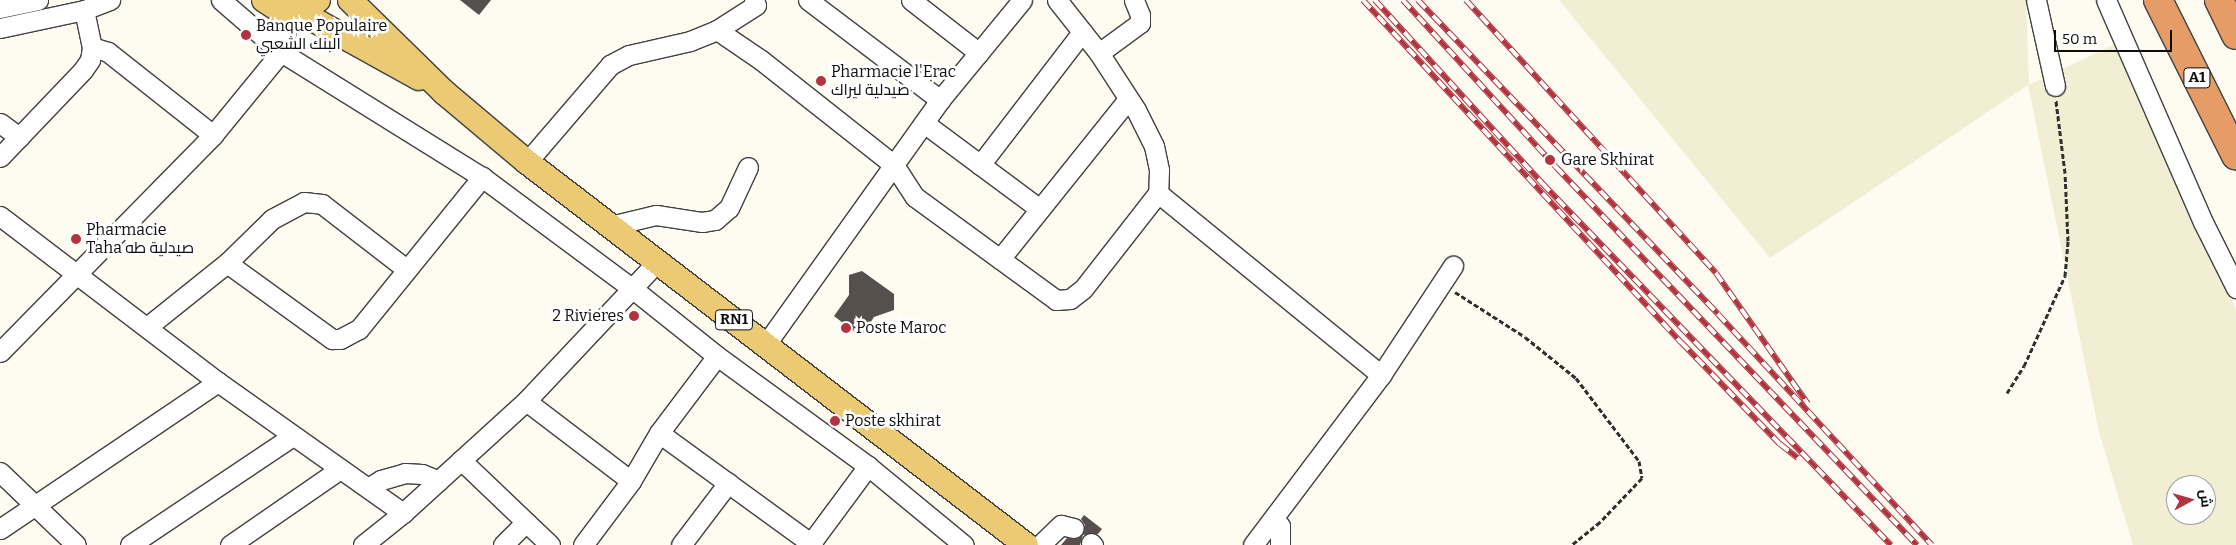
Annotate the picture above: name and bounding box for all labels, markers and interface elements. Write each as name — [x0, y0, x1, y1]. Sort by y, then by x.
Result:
place label: Banque Populaire البنك الشعبي — [256, 16, 387, 54]
scale bar — [2056, 20, 2174, 52]
marker: Banque Populaire البنك الشعبي — [240, 29, 252, 41]
text: 50 m — [2062, 30, 2097, 48]
place label: Pharmacie l'Erac صيدلية ليراك — [831, 62, 956, 100]
road number: A1 — [2183, 66, 2211, 90]
marker: Pharmacie l'Erac صيدلية ليراك — [815, 75, 827, 87]
place label: Gare Skhirat — [1561, 150, 1654, 170]
marker: Gare Skhirat — [1543, 153, 1557, 167]
place label: Pharmacie Taha صيدلية طه — [86, 220, 194, 258]
marker: Pharmacie Taha صيدلية طه — [70, 233, 82, 245]
place label: 2 Rivieres — [552, 306, 624, 326]
road number: RN1 — [714, 308, 754, 332]
marker: 2 Rivieres — [628, 310, 640, 322]
place label: Poste Maroc — [856, 318, 946, 338]
marker: Poste Maroc — [840, 322, 852, 334]
place label: Poste skhirat — [845, 411, 941, 431]
marker: Poste skhirat — [829, 415, 841, 427]
north arrow — [2166, 475, 2216, 525]
text: ش — [2196, 489, 2215, 508]

